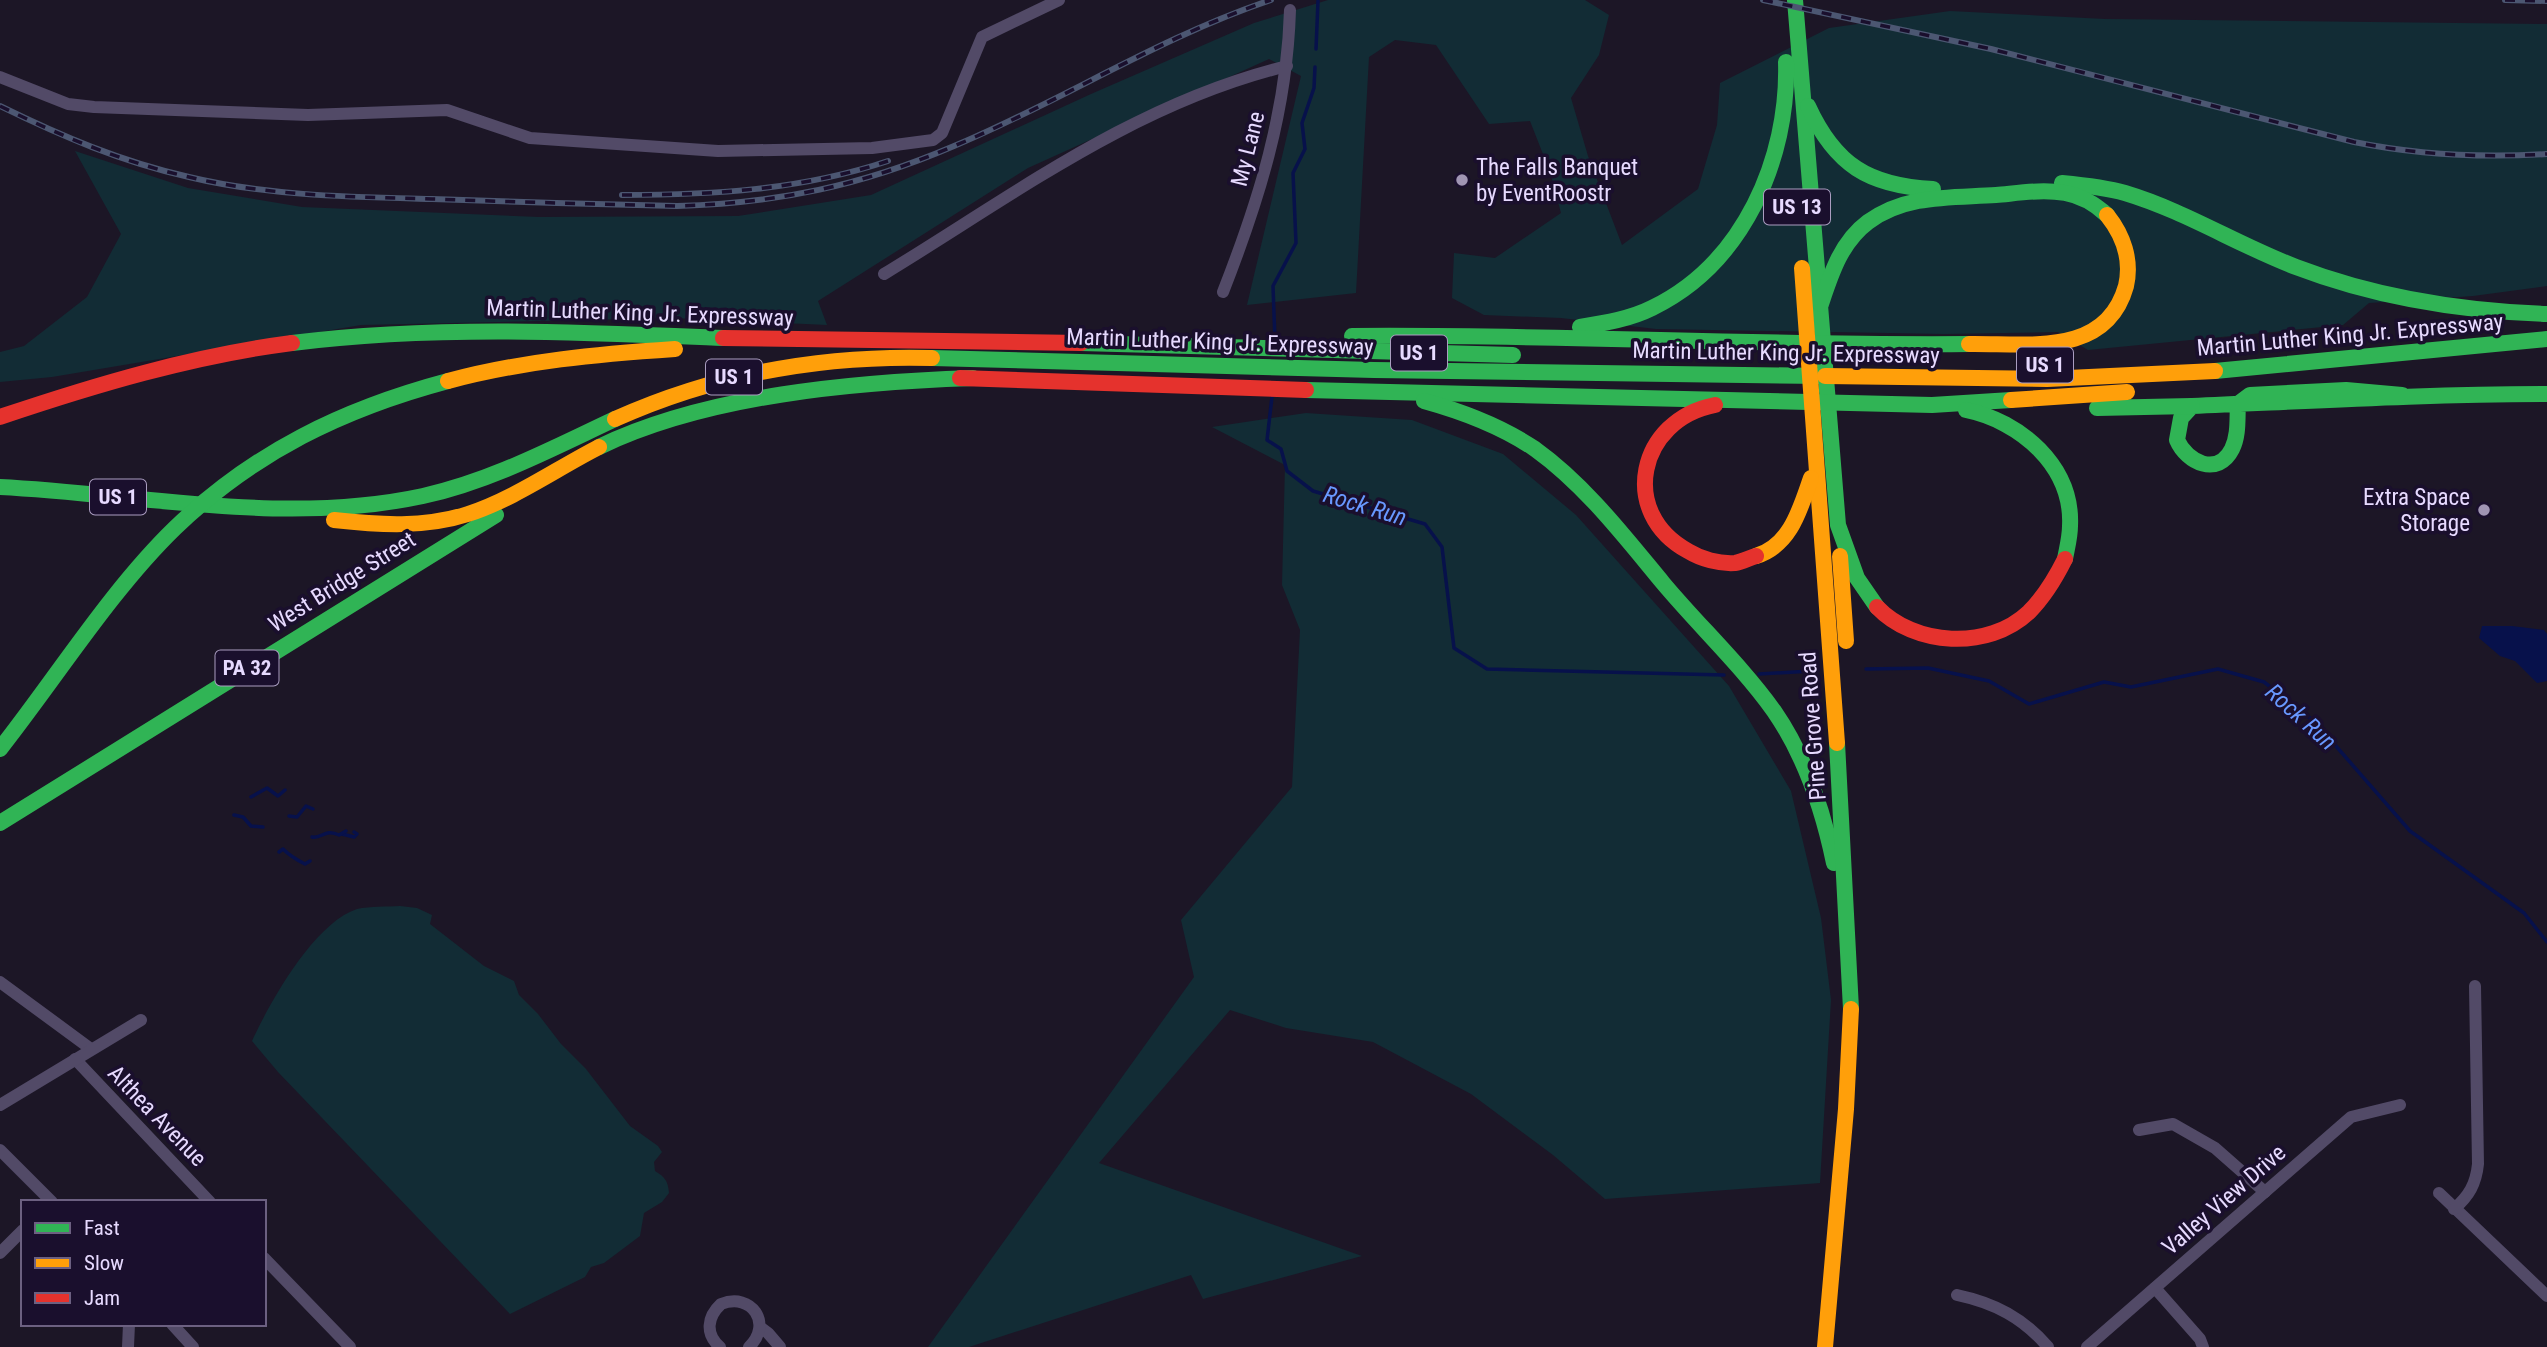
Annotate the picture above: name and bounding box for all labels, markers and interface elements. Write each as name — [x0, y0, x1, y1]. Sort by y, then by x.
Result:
street label: My Lane — [1226, 109, 1270, 189]
place label: The Falls Banquet by EventRoostr — [1476, 154, 1638, 207]
marker: The Falls Banquet by EventRoostr — [1454, 172, 1470, 188]
road number: US 13 — [1764, 190, 1830, 224]
street label: Martin Luther King Jr. Expressway — [486, 294, 795, 332]
street label: Martin Luther King Jr. Expressway — [2196, 308, 2505, 362]
street label: Martin Luther King Jr. Expressway — [1066, 323, 1375, 361]
road number: US 1 — [1391, 336, 1447, 370]
street label: Martin Luther King Jr. Expressway — [1632, 337, 1940, 369]
road number: US 1 — [2017, 348, 2073, 382]
road number: US 1 — [706, 360, 762, 394]
road number: US 1 — [90, 480, 146, 514]
water label: Rock Run — [1320, 480, 1410, 532]
place label: Extra Space Storage — [2363, 484, 2470, 537]
marker: Extra Space Storage — [2476, 502, 2492, 518]
street label: West Bridge Street — [264, 526, 420, 638]
road number: PA 32 — [216, 650, 278, 686]
street label: Pine Grove Road — [1794, 651, 1832, 801]
water label: Rock Run — [2260, 678, 2342, 756]
street label: Althea Avenue — [102, 1060, 212, 1172]
street label: Valley View Drive — [2157, 1139, 2291, 1261]
legend — [21, 1200, 266, 1326]
text: Fast — [84, 1216, 120, 1240]
text: Slow — [84, 1251, 124, 1275]
text: Jam — [84, 1286, 120, 1310]

